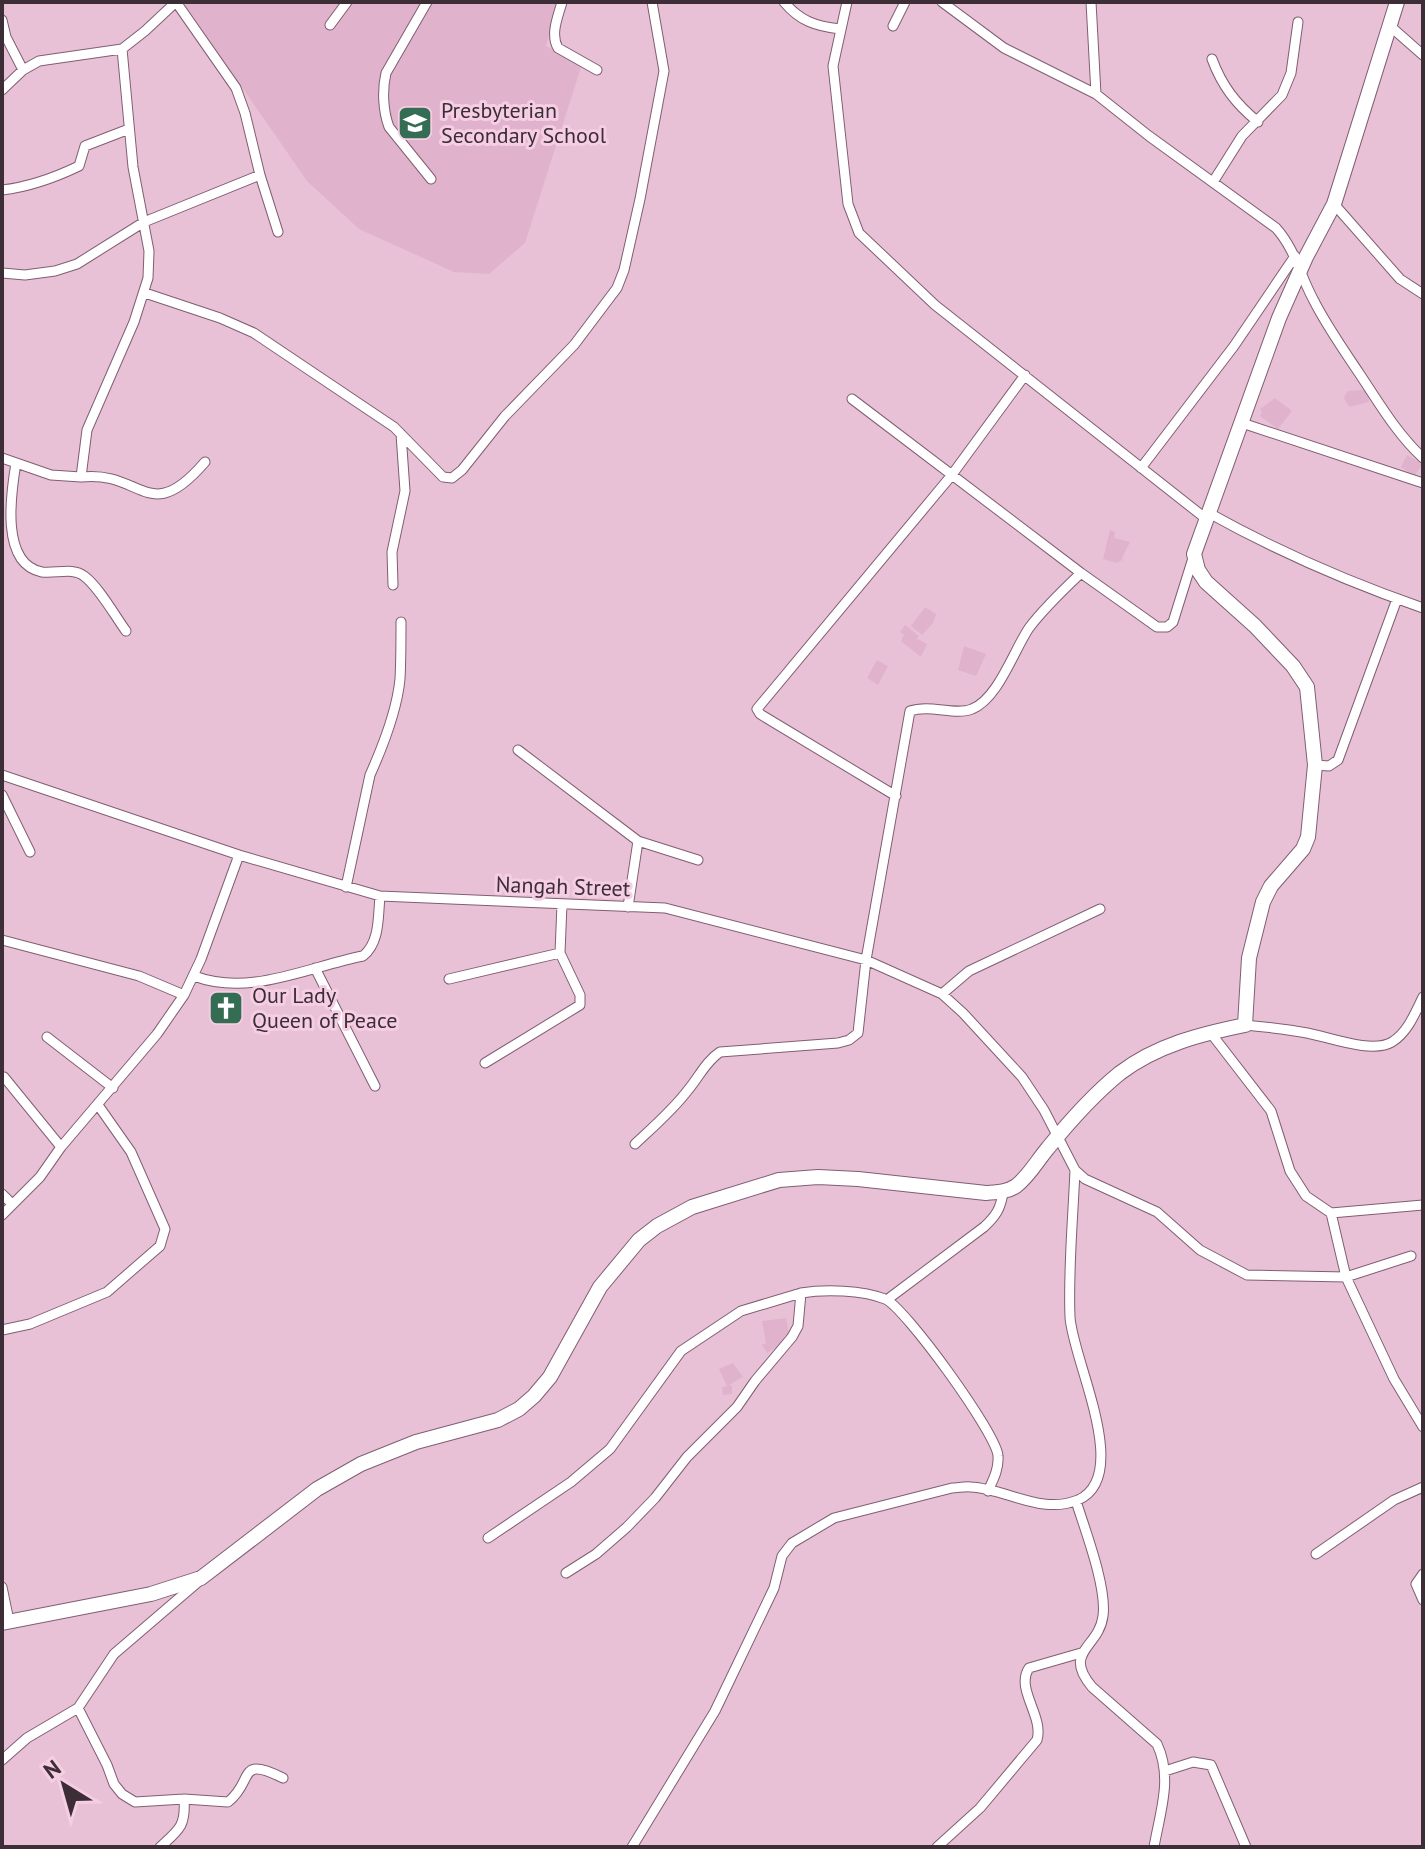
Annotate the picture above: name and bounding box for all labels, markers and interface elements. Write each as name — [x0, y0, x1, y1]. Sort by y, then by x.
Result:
place label: Presbyterian Secondary School — [441, 96, 607, 149]
school or university icon: Presbyterian Secondary School — [396, 104, 434, 142]
street label: Nangah Street — [495, 870, 631, 902]
place label: Our Lady Queen of Peace — [252, 981, 398, 1034]
church icon: Our Lady Queen of Peace — [207, 989, 245, 1027]
north arrow — [24, 1745, 104, 1825]
text: N — [38, 1753, 66, 1785]

